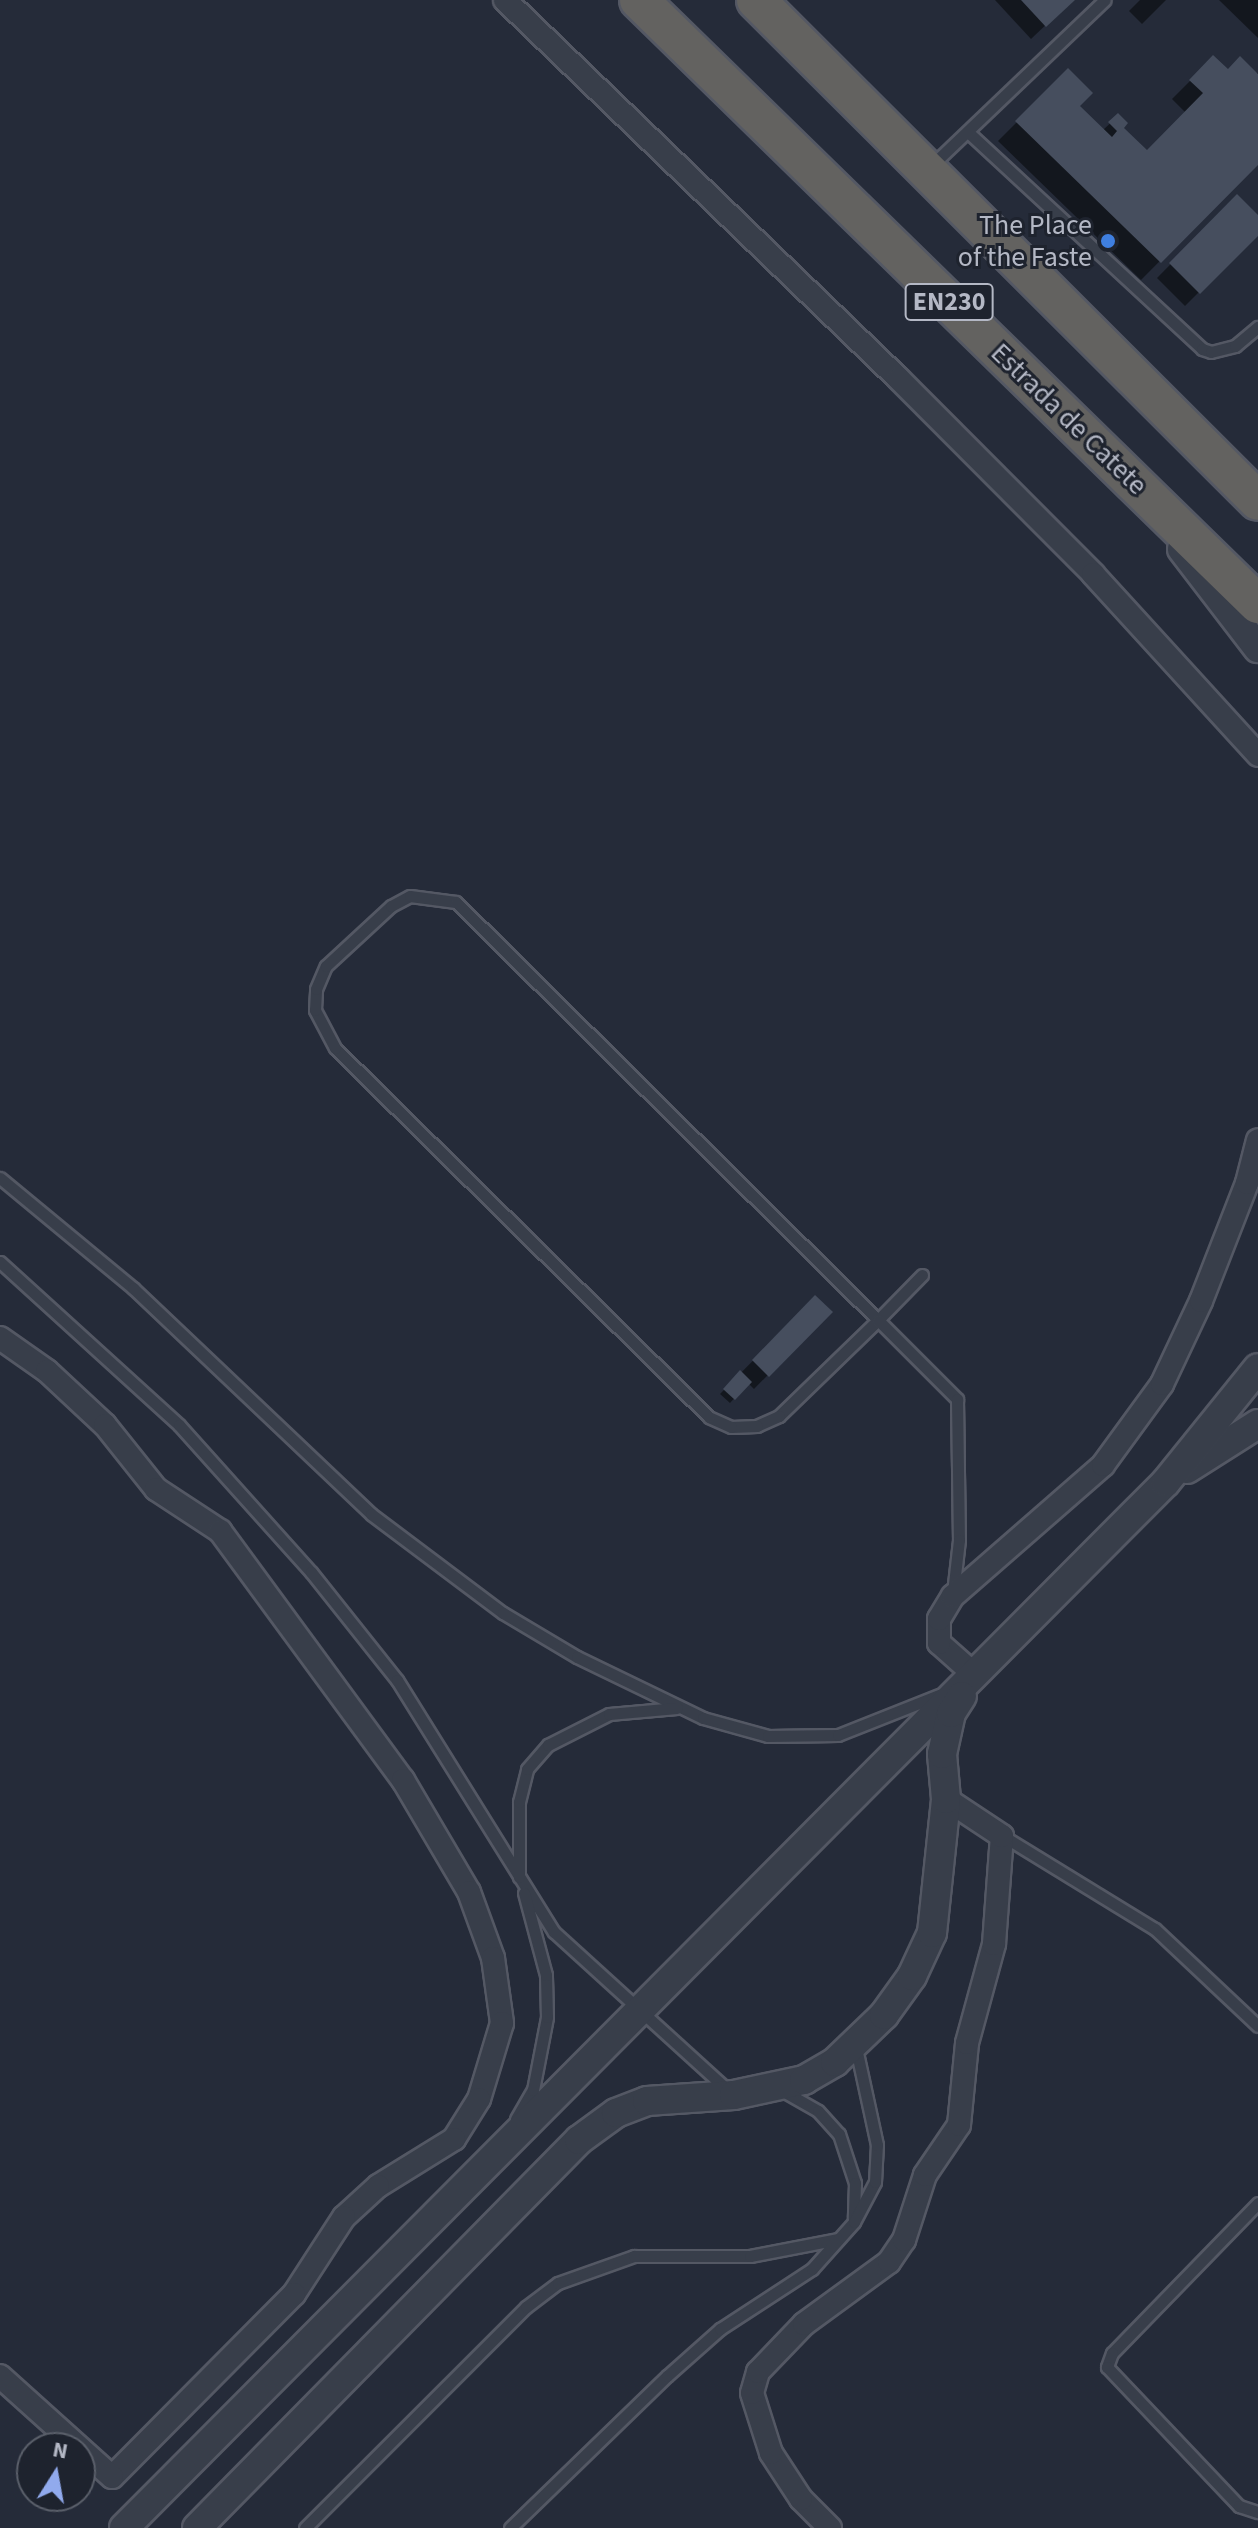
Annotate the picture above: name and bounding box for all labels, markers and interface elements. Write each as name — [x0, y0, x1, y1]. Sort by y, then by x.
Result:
place label: The Place of the Faste — [958, 208, 1092, 274]
marker: The Place of the Faste — [1099, 232, 1117, 250]
road number: EN230 — [903, 280, 995, 324]
street label: Estrada de Catete — [984, 336, 1154, 502]
north arrow — [16, 2432, 96, 2512]
text: N — [50, 2433, 70, 2468]

